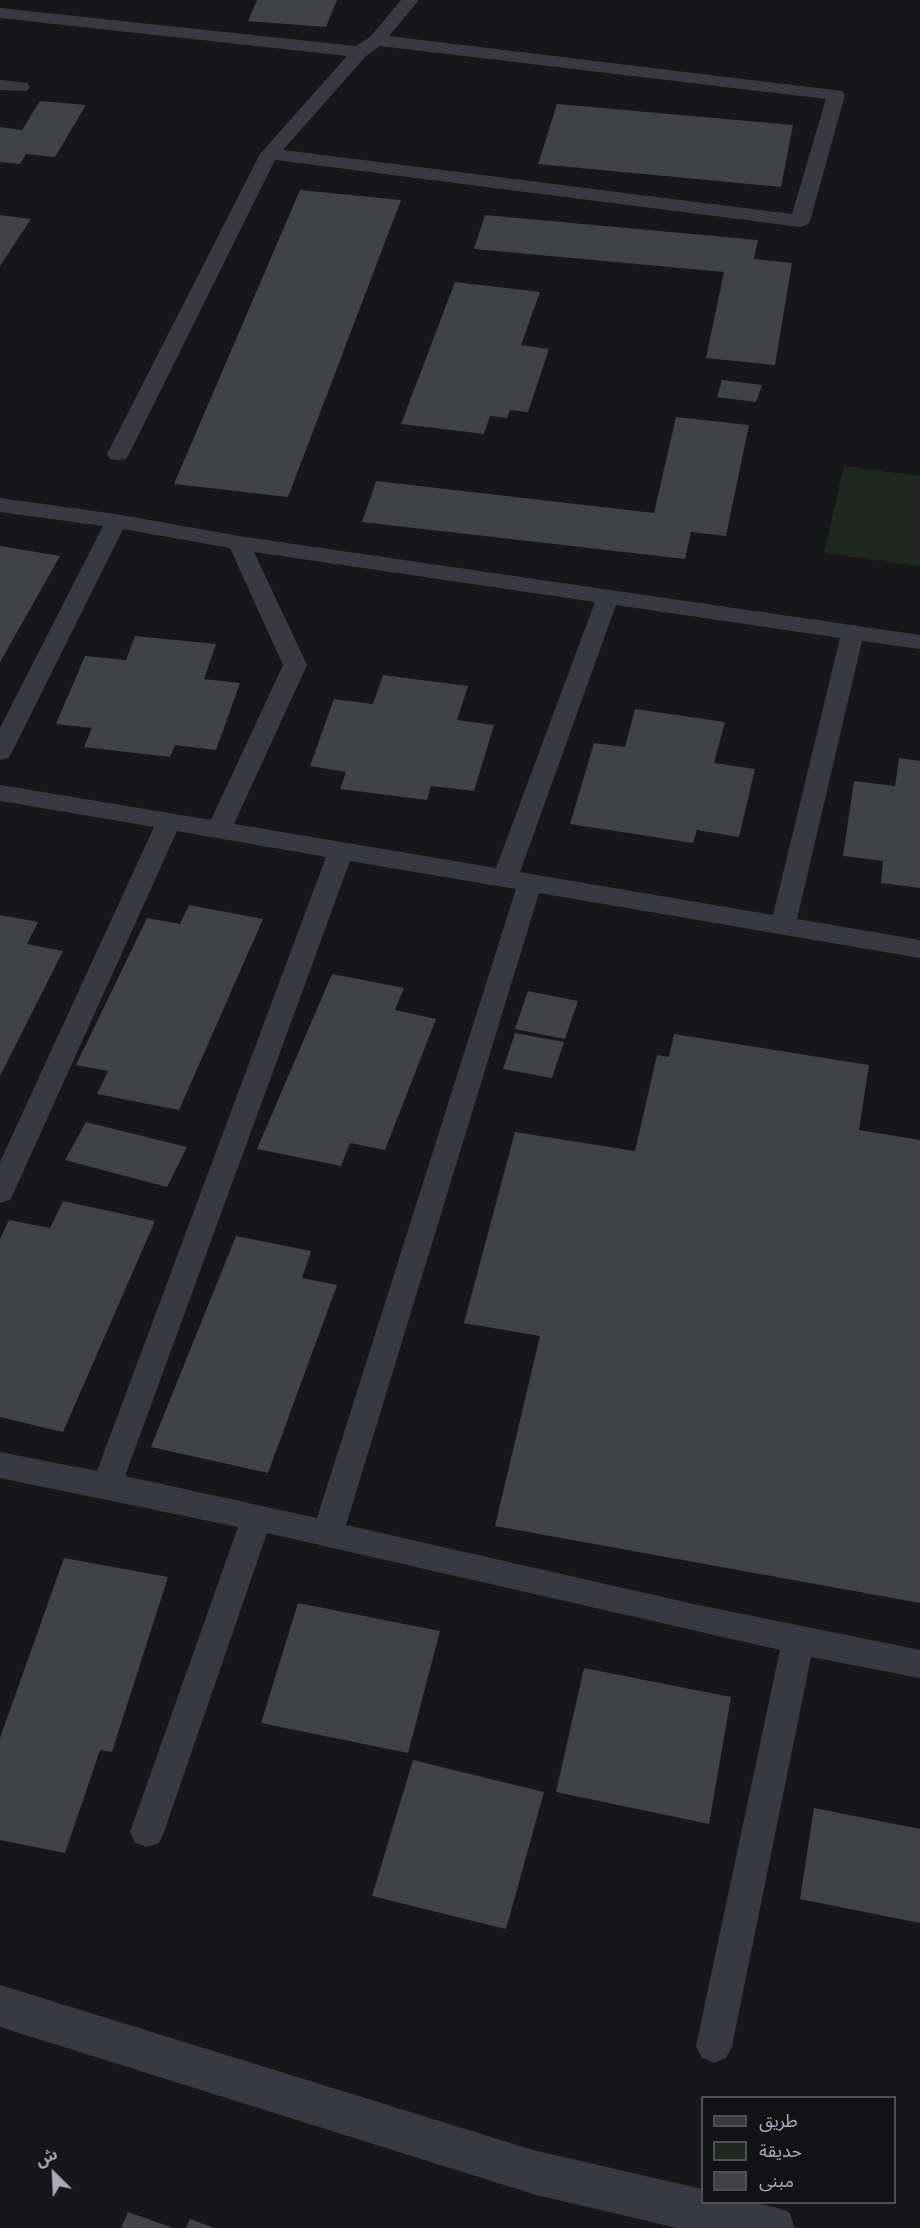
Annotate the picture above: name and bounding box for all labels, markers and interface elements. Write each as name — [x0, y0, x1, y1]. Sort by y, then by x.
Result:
legend — [701, 2096, 896, 2204]
text: طريق — [759, 2111, 798, 2131]
text: حديقة — [759, 2141, 802, 2161]
north arrow — [24, 2144, 84, 2204]
text: ش — [33, 2145, 60, 2169]
text: مبنى — [759, 2171, 794, 2191]

